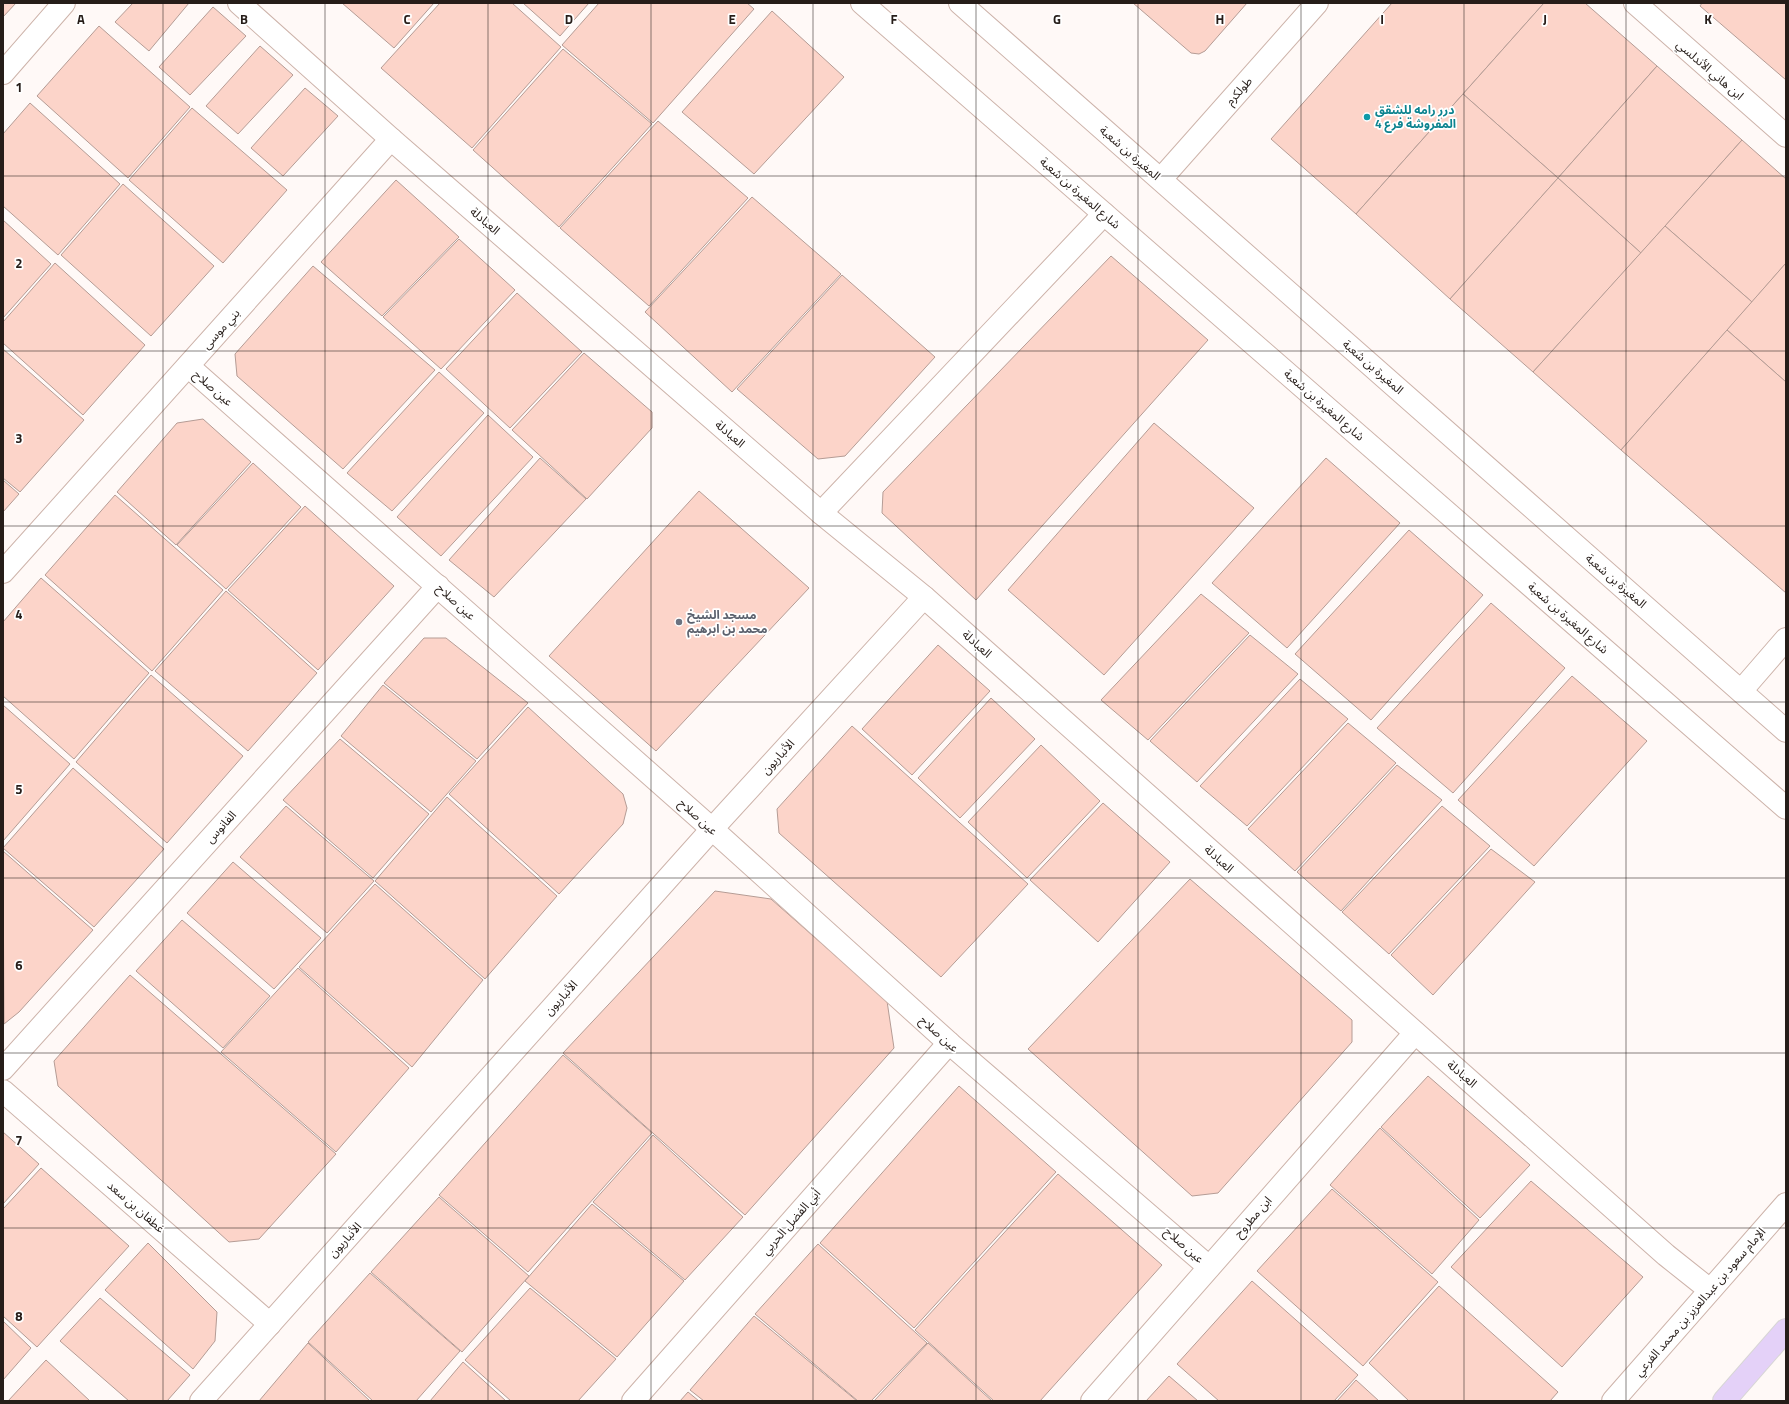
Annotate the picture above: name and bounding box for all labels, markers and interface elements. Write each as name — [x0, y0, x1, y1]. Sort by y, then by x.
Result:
text: A — [77, 9, 85, 29]
text: B — [240, 9, 248, 29]
text: C — [403, 9, 411, 29]
text: D — [565, 9, 573, 29]
text: E — [728, 9, 736, 29]
text: F — [891, 9, 898, 29]
text: G — [1053, 9, 1061, 29]
text: H — [1216, 9, 1224, 29]
text: I — [1380, 9, 1384, 29]
text: J — [1543, 9, 1547, 29]
text: K — [1704, 9, 1712, 29]
street label: ابن هاني الأندلسي — [1672, 35, 1748, 105]
street label: طولكرم — [1220, 72, 1257, 109]
text: 1 — [15, 77, 23, 97]
place label: درر رامه للشقق المفروشة فرع 4 — [1375, 100, 1456, 133]
marker: درر رامه للشقق المفروشة فرع 4 — [1362, 112, 1372, 122]
street label: المغيرة بن شعبة — [1096, 121, 1165, 185]
street label: شارع المغيرة بن شعبة — [1036, 152, 1125, 233]
street label: العبادلة — [466, 202, 505, 239]
text: 2 — [15, 253, 23, 273]
street label: بني موسى — [197, 304, 245, 354]
street label: المغيرة بن شعبة — [1339, 335, 1408, 399]
street label: شارع المغيرة بن شعبة — [1280, 364, 1369, 445]
street label: عين صلاح — [189, 365, 238, 410]
street label: العبادلة — [711, 415, 750, 452]
text: 3 — [15, 428, 23, 448]
street label: المغيرة بن شعبة — [1582, 549, 1651, 613]
street label: شارع المغيرة بن شعبة — [1524, 577, 1613, 658]
street label: عين صلاح — [432, 579, 480, 625]
text: 4 — [15, 604, 23, 624]
place label: مسجد الشيخ محمد بن ابرهيم — [687, 605, 767, 638]
marker: مسجد الشيخ محمد بن ابرهيم — [674, 617, 684, 627]
street label: العبادلة — [958, 625, 997, 662]
street label: الأنباريون — [756, 735, 799, 779]
text: 5 — [15, 779, 23, 799]
street label: عين صلاح — [674, 794, 722, 840]
street label: الفانوس — [201, 806, 241, 847]
street label: العبادلة — [1200, 840, 1239, 877]
text: 6 — [15, 955, 23, 975]
street label: الأنباريون — [539, 976, 582, 1020]
street label: عين صلاح — [915, 1011, 963, 1057]
street label: العبادلة — [1443, 1055, 1482, 1092]
text: 7 — [15, 1130, 23, 1150]
street label: غطفان بن سعد — [103, 1176, 170, 1237]
street label: أبي الفضل الحربي — [756, 1184, 825, 1259]
street label: ابن مطروح — [1229, 1191, 1276, 1242]
street label: الأنباريون — [323, 1218, 366, 1262]
street label: عين صلاح — [1160, 1222, 1209, 1267]
street label: الإمام سعود بن عبدالعزيز بن محمد الفرعي — [1629, 1223, 1771, 1381]
text: 8 — [15, 1306, 23, 1326]

